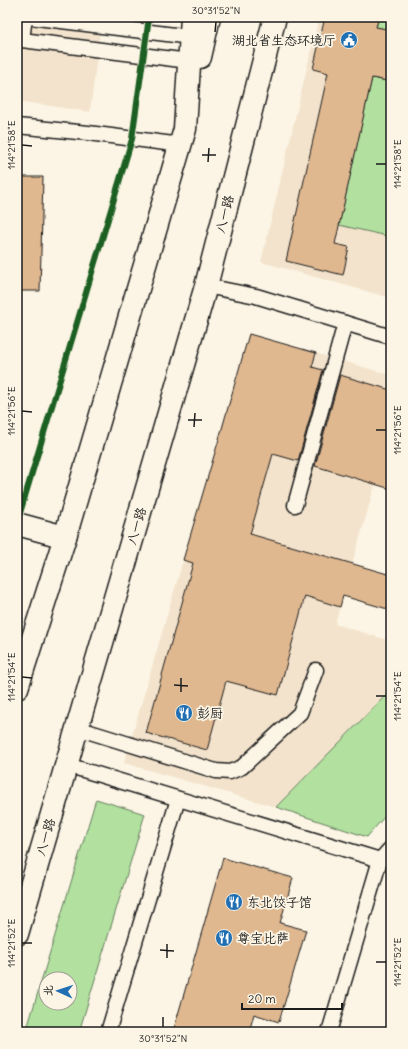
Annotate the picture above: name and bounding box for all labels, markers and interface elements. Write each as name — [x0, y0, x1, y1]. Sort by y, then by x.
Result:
text: 30°31'52"N — [192, 4, 240, 17]
public building icon: 湖北省生态环境厅 — [339, 30, 359, 50]
place label: 湖北省生态环境厅 — [232, 32, 336, 49]
text: 114°21'58"E — [5, 120, 18, 170]
text: 114°21'58"E — [391, 139, 404, 189]
street label: 八一路 — [212, 193, 237, 235]
text: 114°21'56"E — [5, 386, 18, 436]
text: 114°21'56"E — [391, 405, 404, 455]
street label: 八一路 — [123, 505, 150, 547]
text: 114°21'54"E — [5, 652, 18, 702]
text: 114°21'54"E — [391, 671, 404, 721]
restaurant icon: 彭厨 — [174, 703, 194, 723]
place label: 彭厨 — [197, 705, 223, 722]
street label: 八一路 — [32, 816, 59, 858]
restaurant icon: 东北饺子馆 — [224, 892, 244, 912]
place label: 东北饺子馆 — [247, 894, 312, 911]
text: 114°21'52"E — [5, 918, 18, 967]
restaurant icon: 尊宝比萨 — [214, 928, 234, 948]
place label: 尊宝比萨 — [237, 930, 289, 947]
text: 114°21'52"E — [391, 937, 404, 986]
north arrow — [38, 971, 78, 1011]
text: 北 — [41, 985, 55, 996]
scale bar — [242, 985, 342, 1011]
text: 20 m — [248, 991, 276, 1006]
text: 30°31'52"N — [139, 1032, 187, 1045]

